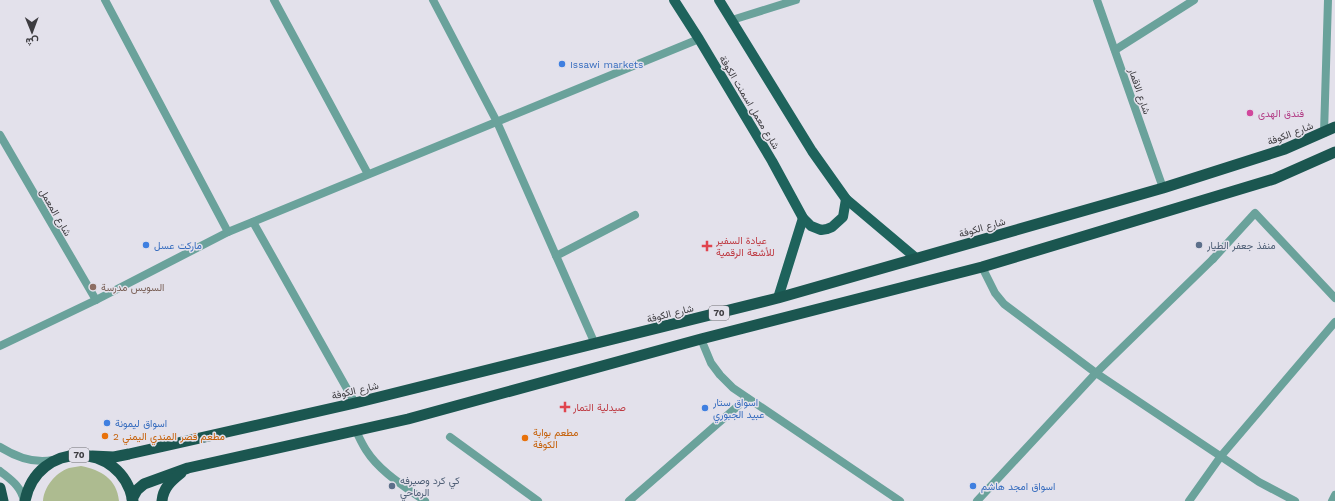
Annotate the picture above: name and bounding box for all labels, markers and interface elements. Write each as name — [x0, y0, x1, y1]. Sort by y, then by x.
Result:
north arrow — [12, 12, 52, 52]
text: ش — [25, 35, 39, 48]
street label: شارع معمل اسمنت الكوفة — [716, 54, 782, 152]
marker: Issawi markets — [557, 59, 567, 69]
place label: Issawi markets — [570, 59, 643, 70]
street label: شارع الاقمار — [1125, 66, 1153, 116]
marker: فندق الهدى — [1245, 108, 1255, 118]
place label: فندق الهدى — [1258, 108, 1305, 120]
street label: شارع الكوفة — [1266, 120, 1315, 148]
street label: شارع المعمل — [37, 187, 74, 238]
street label: شارع الكوفة — [958, 216, 1007, 240]
place label: عيادة السفير للأشعة الرقمية — [715, 235, 775, 259]
marker: ماركت عسل — [141, 240, 151, 250]
place label: ماركت عسل — [154, 240, 202, 252]
marker: عيادة السفير للأشعة الرقمية — [701, 240, 713, 252]
marker: منفذ جعفر الطيار — [1194, 240, 1204, 250]
place label: منفذ جعفر الطيار — [1206, 240, 1276, 252]
marker: السويس مدرسة — [88, 282, 98, 292]
place label: السويس مدرسة — [101, 282, 164, 294]
street label: شارع الكوفة — [645, 302, 695, 326]
road number: 70 — [709, 306, 729, 320]
street label: شارع الكوفة — [330, 380, 380, 402]
place label: اسواق ستار عبيد الجبوري — [712, 397, 764, 423]
marker: صيدلية التمار — [560, 402, 570, 412]
place label: صيدلية التمار — [572, 402, 626, 414]
marker: اسواق ستار عبيد الجبوري — [700, 403, 710, 413]
marker: اسواق ليمونة — [102, 418, 112, 428]
place label: اسواق ليمونة — [115, 418, 167, 430]
place label: مطعم بوابة الكوفة — [533, 427, 578, 451]
marker: مطعم قصر المندي اليمني 2 — [100, 431, 110, 441]
place label: مطعم قصر المندي اليمني 2 — [113, 431, 225, 445]
marker: مطعم بوابة الكوفة — [520, 433, 530, 443]
road number: 70 — [69, 448, 89, 462]
place label: كي كرد وصيرفه الرماحي — [400, 475, 460, 501]
marker: كي كرد وصيرفه الرماحي — [387, 481, 397, 491]
marker: اسواق امجد هاشم — [968, 481, 978, 491]
place label: اسواق امجد هاشم — [981, 481, 1055, 493]

